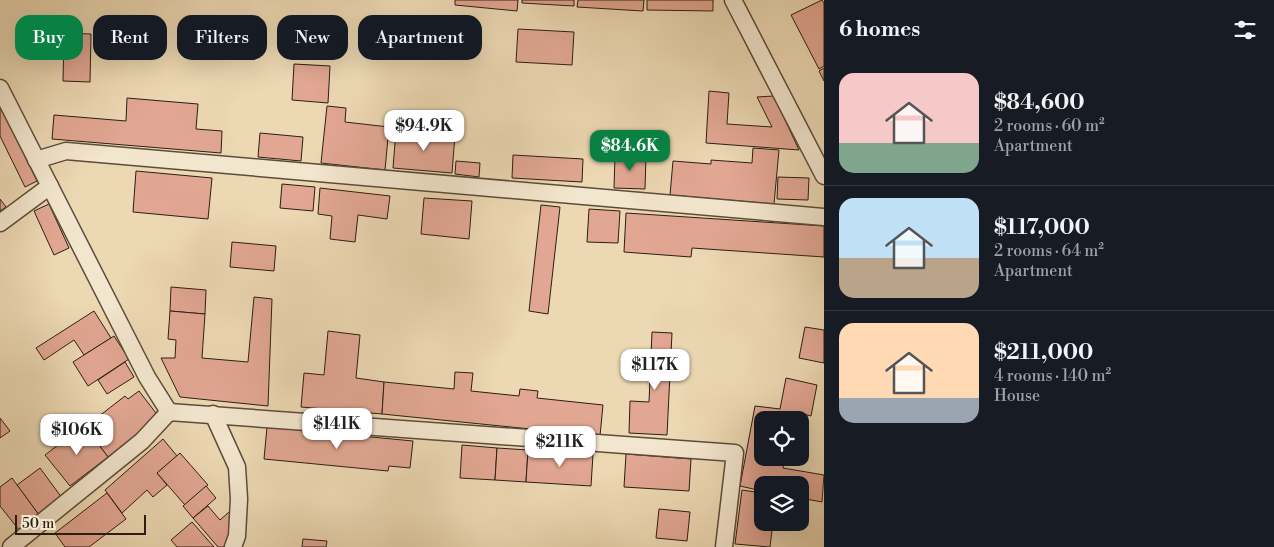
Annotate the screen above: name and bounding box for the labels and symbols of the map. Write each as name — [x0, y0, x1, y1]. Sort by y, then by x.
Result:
pin: $94.9K — [383, 110, 465, 152]
pin: $84.6K — [589, 130, 671, 172]
pin: $117K — [620, 348, 690, 391]
pin: $141K — [302, 408, 372, 450]
pin: $106K — [42, 414, 112, 456]
pin: $211K — [525, 426, 595, 468]
scale bar — [15, 512, 146, 535]

